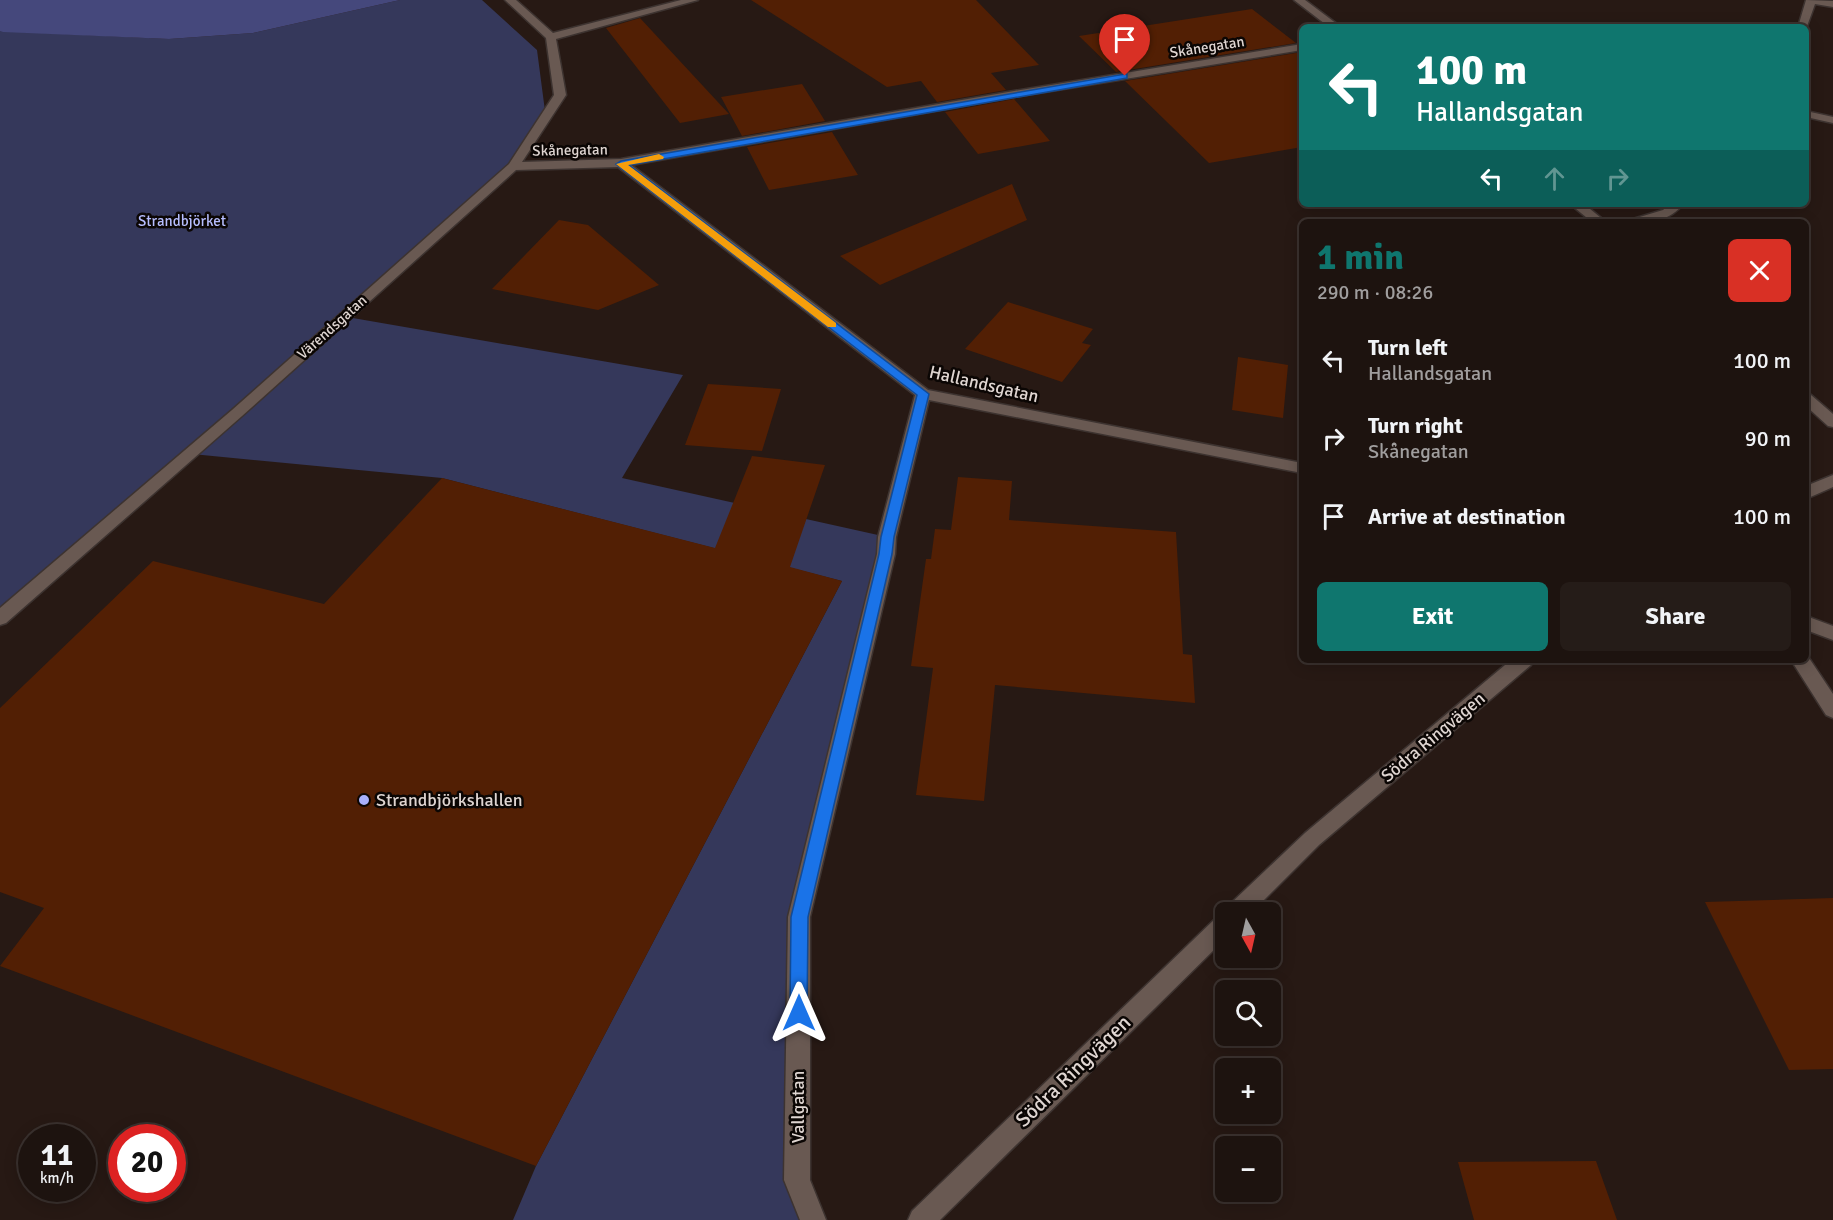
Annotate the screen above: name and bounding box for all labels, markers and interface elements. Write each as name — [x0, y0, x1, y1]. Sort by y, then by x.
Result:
pin — [1099, 14, 1150, 76]
icon: arrive — [1108, 23, 1141, 56]
street label: Skånegatan — [1168, 32, 1246, 62]
text: 100 m — [1416, 45, 1527, 96]
icon: left — [1317, 48, 1395, 126]
text: Hallandsgatan — [1416, 96, 1584, 129]
street label: Skånegatan — [532, 140, 608, 160]
icon: left — [1475, 162, 1508, 195]
icon: ahead — [1538, 162, 1571, 195]
icon: right — [1601, 162, 1634, 195]
park label: Strandbjörket — [138, 212, 226, 230]
text: 1 min — [1317, 235, 1404, 280]
button: close — [1728, 239, 1791, 302]
text: 290 m · 08:26 — [1317, 280, 1433, 305]
street label: Värendsgatan — [293, 291, 371, 363]
text: Turn left — [1368, 334, 1448, 361]
icon: left — [1317, 344, 1350, 377]
text: 100 m — [1733, 347, 1791, 374]
street label: Hallandsgatan — [927, 361, 1041, 407]
text: Hallandsgatan — [1368, 361, 1492, 386]
text: Turn right — [1368, 412, 1463, 439]
icon: right — [1317, 422, 1350, 455]
text: 90 m — [1745, 425, 1791, 452]
text: Skånegatan — [1368, 439, 1469, 464]
icon: arrive — [1317, 500, 1350, 533]
text: Arrive at destination — [1368, 503, 1565, 530]
text: 100 m — [1733, 503, 1791, 530]
button: Exit — [1317, 582, 1548, 651]
button: Share — [1560, 582, 1791, 651]
street label: Södra Ringvägen — [1377, 687, 1489, 787]
place label: Strandbjörkshallen — [376, 789, 523, 811]
marker: Strandbjörkshallen — [357, 793, 371, 807]
north arrow — [1215, 902, 1281, 968]
map controls — [1215, 902, 1281, 1202]
button: search — [1215, 980, 1281, 1046]
position arrow — [767, 981, 831, 1045]
street label: Södra Ringvägen — [1010, 1009, 1136, 1133]
button: + — [1215, 1058, 1281, 1124]
street label: Vallgatan — [787, 1071, 809, 1143]
speed limit sign: 20 — [108, 1124, 186, 1202]
button: − — [1215, 1136, 1281, 1202]
text: 11 — [41, 1137, 73, 1174]
text: km/h — [40, 1169, 74, 1187]

